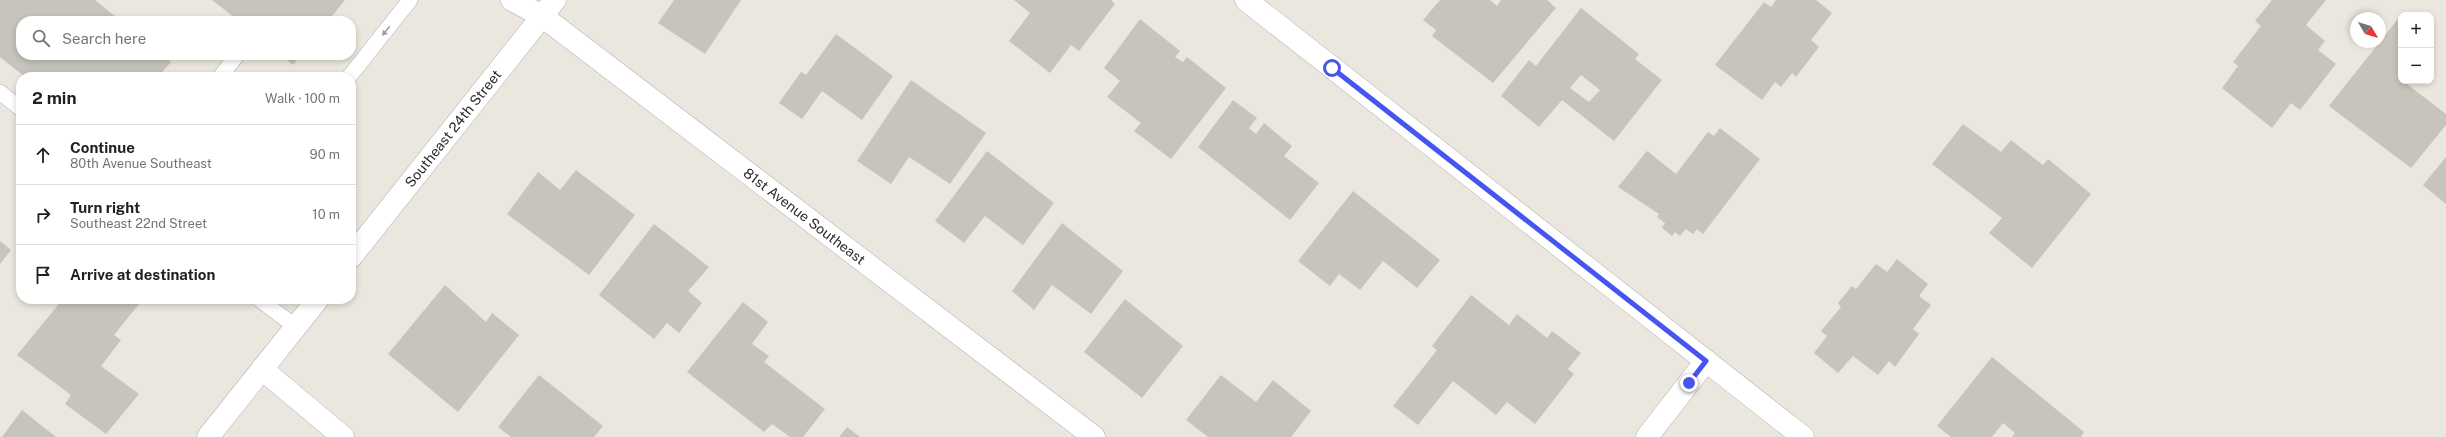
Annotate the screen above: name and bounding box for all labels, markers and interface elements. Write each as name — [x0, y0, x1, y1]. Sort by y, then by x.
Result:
north arrow — [2350, 12, 2386, 48]
map controls — [2398, 12, 2434, 84]
button: + — [2398, 12, 2434, 48]
search box — [16, 16, 356, 60]
one-way arrow — [381, 25, 390, 36]
icon: search — [30, 27, 52, 49]
text: Search here — [62, 30, 146, 47]
button: − — [2398, 48, 2434, 84]
route start — [1323, 59, 1341, 77]
street label: Southeast 24th Street — [402, 67, 504, 190]
text: 2 min — [32, 88, 77, 108]
text: Walk · 100 m — [265, 91, 340, 106]
text: Continue — [70, 139, 135, 156]
icon: ahead — [32, 144, 54, 166]
text: 90 m — [310, 147, 340, 162]
text: 80th Avenue Southeast — [70, 156, 212, 171]
street label: 81st Avenue Southeast — [740, 165, 868, 268]
text: Turn right — [70, 199, 140, 216]
icon: right — [32, 204, 54, 226]
text: 10 m — [312, 207, 340, 222]
text: Southeast 22nd Street — [70, 216, 207, 231]
icon: arrive — [32, 264, 54, 286]
text: Arrive at destination — [70, 266, 215, 283]
route end — [1680, 374, 1698, 392]

